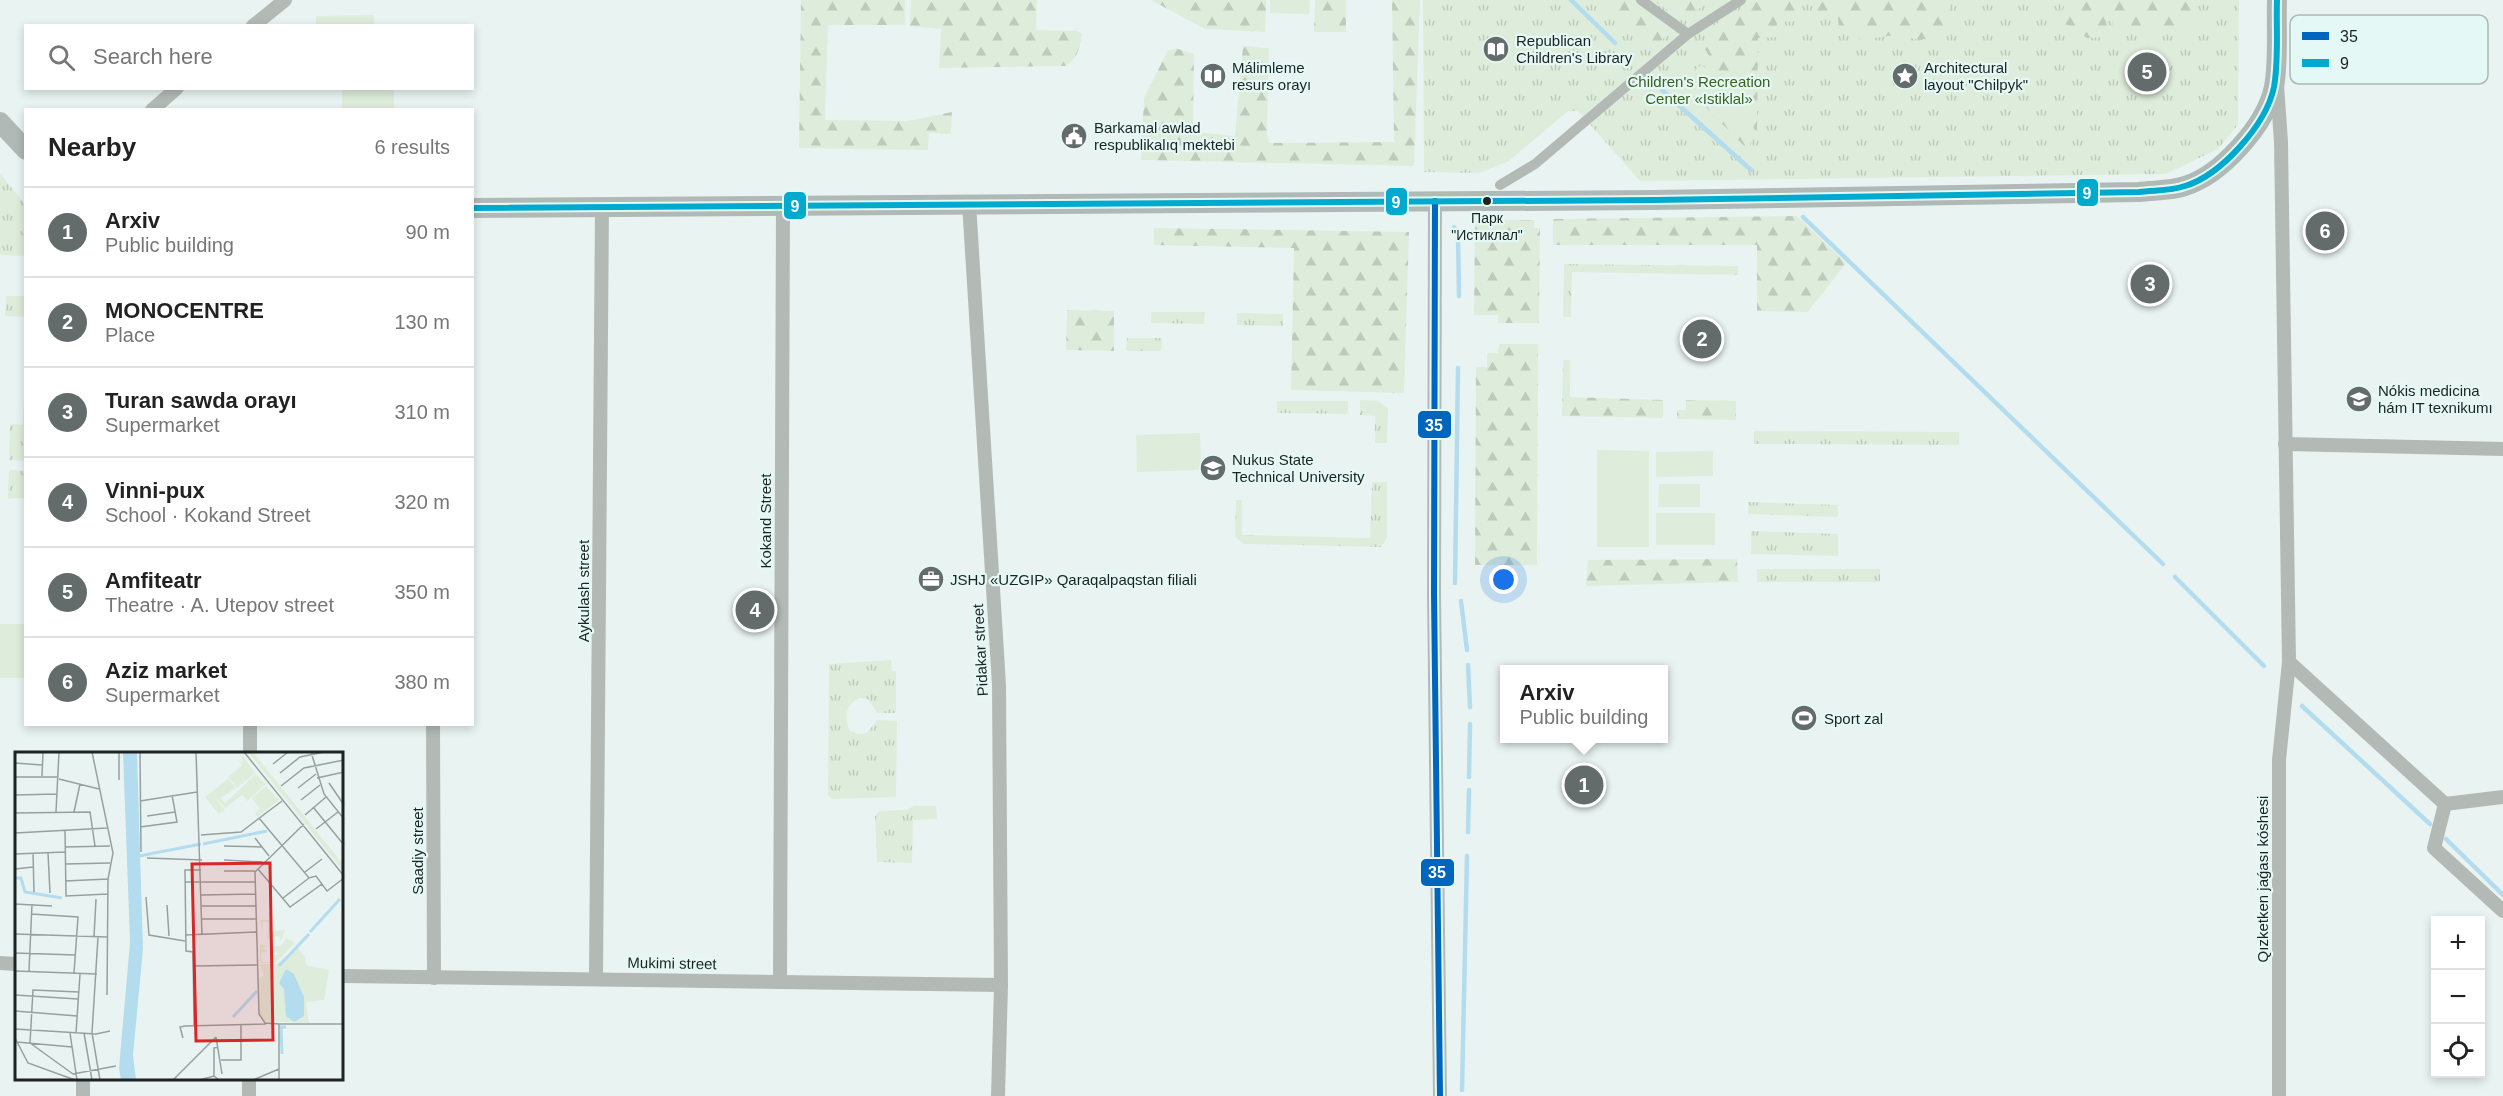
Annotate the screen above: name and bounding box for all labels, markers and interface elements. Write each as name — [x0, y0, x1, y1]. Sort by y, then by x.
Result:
legend — [2290, 15, 2488, 84]
search box — [24, 24, 474, 90]
text: 35 — [2340, 28, 2358, 45]
place label: Republican Children's Library — [1516, 32, 1633, 66]
library icon: Republican Children's Library — [1481, 34, 1511, 64]
icon: search — [45, 41, 78, 74]
text: Search here — [93, 44, 213, 69]
pin: 5 — [2128, 50, 2166, 94]
text: 9 — [2340, 55, 2349, 72]
place label: Málimleme resurs orayı — [1232, 59, 1311, 93]
place label: Architectural layout "Chilpyk" — [1924, 59, 2028, 93]
library icon: Málimleme resurs orayı — [1198, 61, 1228, 91]
place icon: Architectural layout "Chilpyk" — [1890, 61, 1920, 91]
park label: Children's Recreation Center «Istiklal» — [1628, 73, 1770, 107]
place label: Barkamal awlad respublikalıq mektebi — [1094, 119, 1235, 153]
public building icon: Barkamal awlad respublikalıq mektebi — [1059, 121, 1089, 151]
text: Nearby — [48, 132, 136, 162]
text: 6 results — [374, 136, 450, 158]
line badge: 9 — [2076, 178, 2099, 207]
text: 9 — [2083, 185, 2092, 202]
line badge: 9 — [1385, 187, 1408, 216]
line badge: 9 — [783, 191, 807, 220]
text: 9 — [1392, 194, 1401, 211]
marker: Парк "Истиклал" — [1481, 195, 1493, 207]
text: 9 — [791, 198, 800, 215]
text: Arxiv — [105, 208, 160, 233]
pin: 6 — [2306, 208, 2344, 254]
place label: Парк "Истиклал" — [1451, 210, 1523, 243]
text: 1 — [62, 221, 73, 243]
text: 90 m — [406, 221, 450, 243]
text: Public building — [105, 234, 234, 256]
pin: 3 — [2130, 262, 2170, 306]
text: MONOCENTRE — [105, 298, 264, 323]
text: 2 — [62, 311, 73, 333]
text: 130 m — [394, 311, 450, 333]
pin: 2 — [1682, 316, 1722, 362]
text: Place — [105, 324, 155, 346]
place label: Nókis medicina hám IT texnikumı — [2378, 382, 2493, 416]
school or university icon: Nókis medicina hám IT texnikumı — [2344, 384, 2374, 414]
text: Turan sawda orayı — [105, 388, 297, 413]
text: 3 — [62, 401, 73, 423]
text: 310 m — [394, 401, 450, 423]
line badge: 35 — [1417, 410, 1452, 439]
text: Supermarket — [105, 414, 220, 436]
text: 35 — [1425, 417, 1443, 434]
place label: Nukus State Technical University — [1232, 451, 1365, 485]
school or university icon: Nukus State Technical University — [1198, 453, 1228, 483]
street label: Kokand Street — [757, 473, 774, 569]
text: Vinni-pux — [105, 478, 205, 503]
text: 4 — [62, 491, 73, 513]
text: 320 m — [394, 491, 450, 513]
text: School · Kokand Street — [105, 504, 311, 526]
street label: Aykulash street — [575, 539, 592, 642]
office icon: JSHJ «UZGIP» Qaraqalpaqstan filiali — [916, 564, 946, 594]
your location — [1489, 565, 1518, 594]
text: Amfiteatr — [105, 568, 202, 593]
place label: JSHJ «UZGIP» Qaraqalpaqstan filiali — [950, 571, 1197, 588]
text: 5 — [62, 581, 73, 603]
text: 350 m — [394, 581, 450, 603]
pin: 4 — [736, 588, 774, 632]
text: Theatre · A. Utepov street — [105, 594, 334, 616]
street label: Pidakar street — [969, 603, 991, 697]
text: Aziz market — [105, 658, 227, 683]
popup — [1500, 665, 1668, 743]
text: 6 — [62, 671, 73, 693]
text: 380 m — [394, 671, 450, 693]
text: Arxiv — [1520, 680, 1575, 705]
text: Supermarket — [105, 684, 220, 706]
sports icon: Sport zal — [1789, 703, 1819, 733]
text: Public building — [1520, 706, 1648, 728]
place label: Sport zal — [1824, 710, 1883, 727]
inset map — [15, 752, 344, 1081]
pin: 1 — [1564, 762, 1604, 808]
street label: Qızketken jaǵası kóshesi — [2254, 796, 2271, 962]
street label: Saadiy street — [409, 806, 426, 895]
line badge: 35 — [1420, 858, 1455, 887]
text: 35 — [1428, 864, 1446, 881]
map controls — [2431, 916, 2485, 1078]
button: + — [2431, 916, 2485, 970]
street label: Mukimi street — [627, 954, 718, 972]
button: − — [2431, 970, 2485, 1024]
button: locate — [2431, 1024, 2485, 1078]

